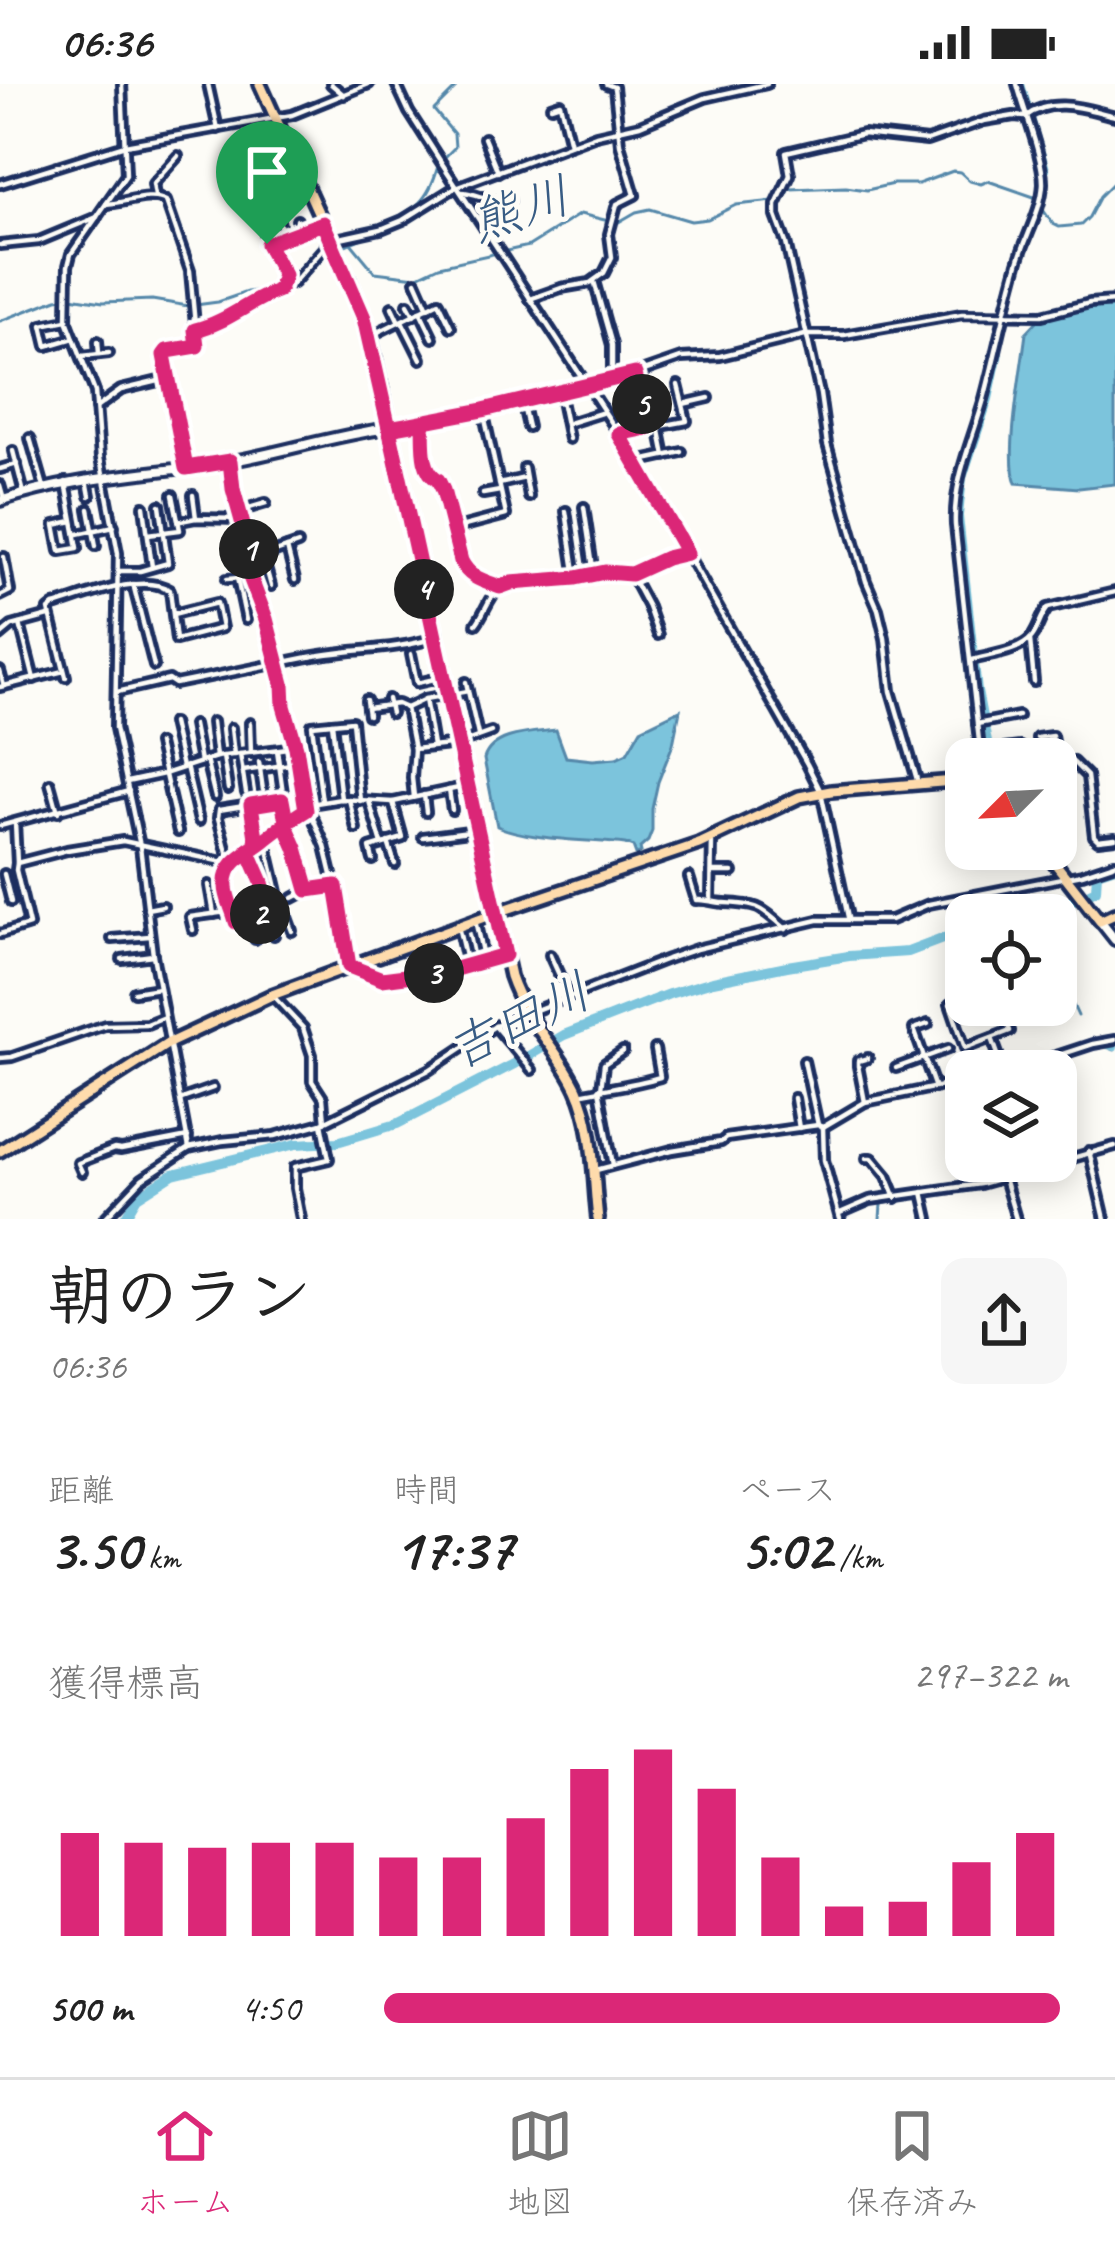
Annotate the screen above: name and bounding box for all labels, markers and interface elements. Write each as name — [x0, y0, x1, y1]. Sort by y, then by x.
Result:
text: 06:36 — [60, 14, 152, 71]
pin — [216, 121, 318, 244]
icon: arrive — [234, 139, 300, 205]
water label: 熊川 — [462, 163, 579, 255]
pin: 5 — [612, 374, 672, 434]
text: 5 — [635, 383, 649, 425]
pin: 1 — [219, 519, 279, 579]
text: 1 — [242, 528, 256, 570]
pin: 4 — [394, 559, 454, 619]
text: 4 — [417, 568, 431, 610]
north arrow — [945, 738, 1077, 870]
map controls — [945, 738, 1077, 1182]
pin: 2 — [230, 884, 290, 944]
text: 2 — [253, 893, 267, 935]
button: locate — [945, 894, 1077, 1026]
pin: 3 — [404, 943, 464, 1003]
text: 3 — [427, 952, 441, 994]
water label: 吉田川 — [436, 959, 601, 1083]
button: layers — [945, 1050, 1077, 1182]
text: 朝のラン — [48, 1255, 312, 1338]
button: share — [941, 1258, 1067, 1384]
text: 06:36 — [48, 1342, 126, 1391]
text: 距離 — [48, 1469, 114, 1511]
text: 時間 — [394, 1469, 460, 1511]
text: ペース — [739, 1469, 836, 1511]
text: 3.50 — [48, 1511, 140, 1587]
text: 17:37 — [394, 1511, 513, 1587]
text: 5:02 — [739, 1511, 831, 1587]
text: km — [140, 1537, 180, 1579]
text: /km — [831, 1537, 882, 1579]
text: 297–322 m — [913, 1651, 1067, 1700]
text: 獲得標高 — [48, 1659, 204, 1708]
text: 500 m — [48, 1984, 132, 2033]
text: 4:50 — [240, 1984, 300, 2033]
tab: ホーム — [137, 2103, 234, 2223]
tab: 地図 — [507, 2103, 573, 2223]
tab: 保存済み — [846, 2103, 978, 2223]

